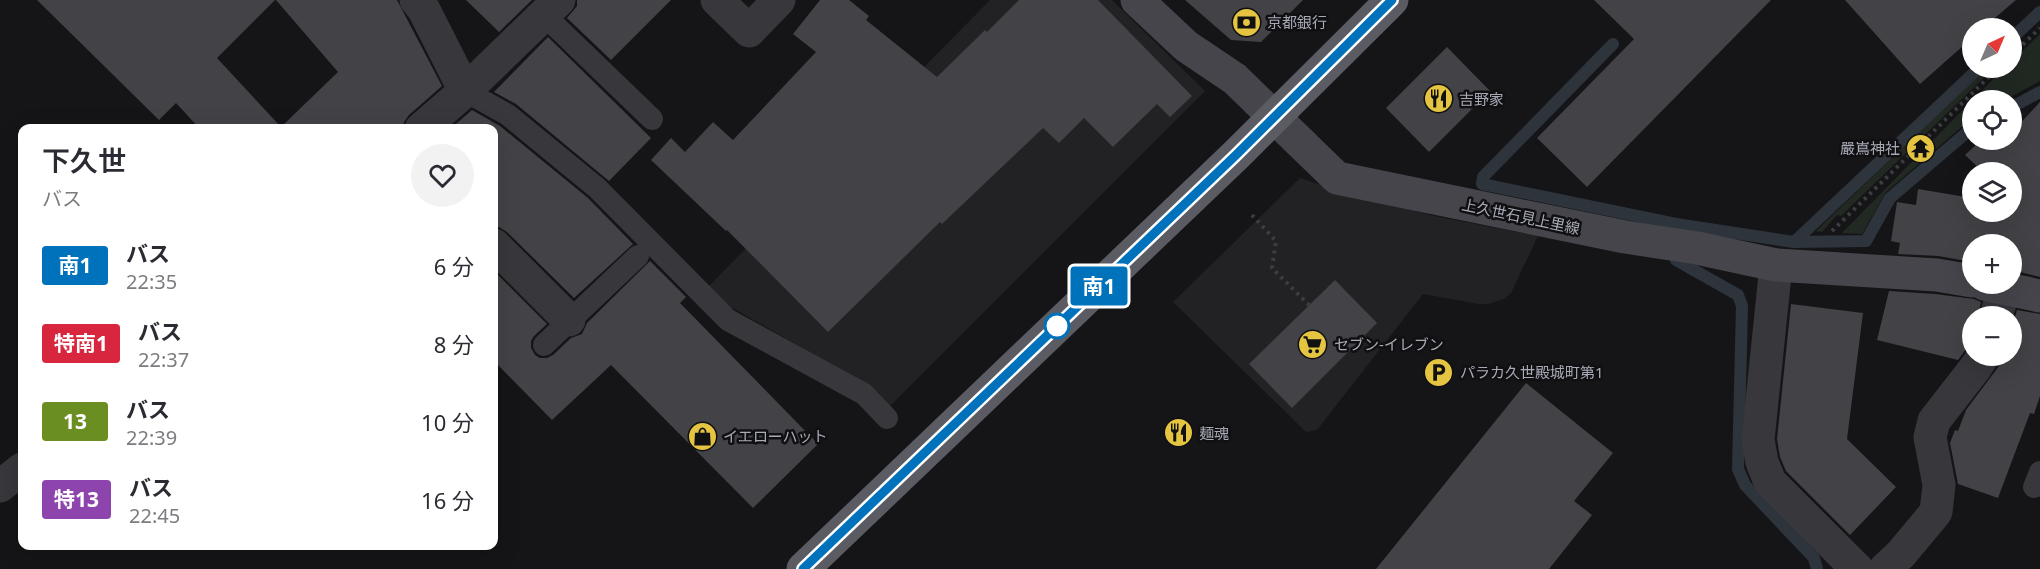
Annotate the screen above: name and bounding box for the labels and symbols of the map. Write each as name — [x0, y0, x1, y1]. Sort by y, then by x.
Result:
bank icon: 京都銀行 — [1230, 6, 1262, 38]
place label: 京都銀行 — [1267, 12, 1327, 32]
north arrow — [1962, 18, 2022, 78]
restaurant icon: 吉野家 — [1422, 83, 1454, 115]
place label: 吉野家 — [1459, 89, 1504, 109]
temple icon: 嚴嶌神社 — [1905, 132, 1937, 164]
place label: 嚴嶌神社 — [1840, 138, 1900, 158]
street label: 上久世石見上里線 — [1460, 194, 1582, 238]
line badge: 南1 — [1072, 266, 1126, 306]
unlabelled marker — [1044, 313, 1070, 339]
supermarket icon: セブン-イレブン — [1297, 328, 1329, 360]
place label: セブン-イレブン — [1334, 334, 1444, 354]
parking icon: パラカ久世殿城町第1 — [1423, 356, 1455, 388]
place label: パラカ久世殿城町第1 — [1460, 362, 1604, 382]
restaurant icon: 麺魂 — [1162, 417, 1194, 449]
shop icon: イエローハット — [686, 420, 718, 452]
place label: 麺魂 — [1199, 423, 1229, 443]
place label: イエローハット — [723, 426, 828, 446]

